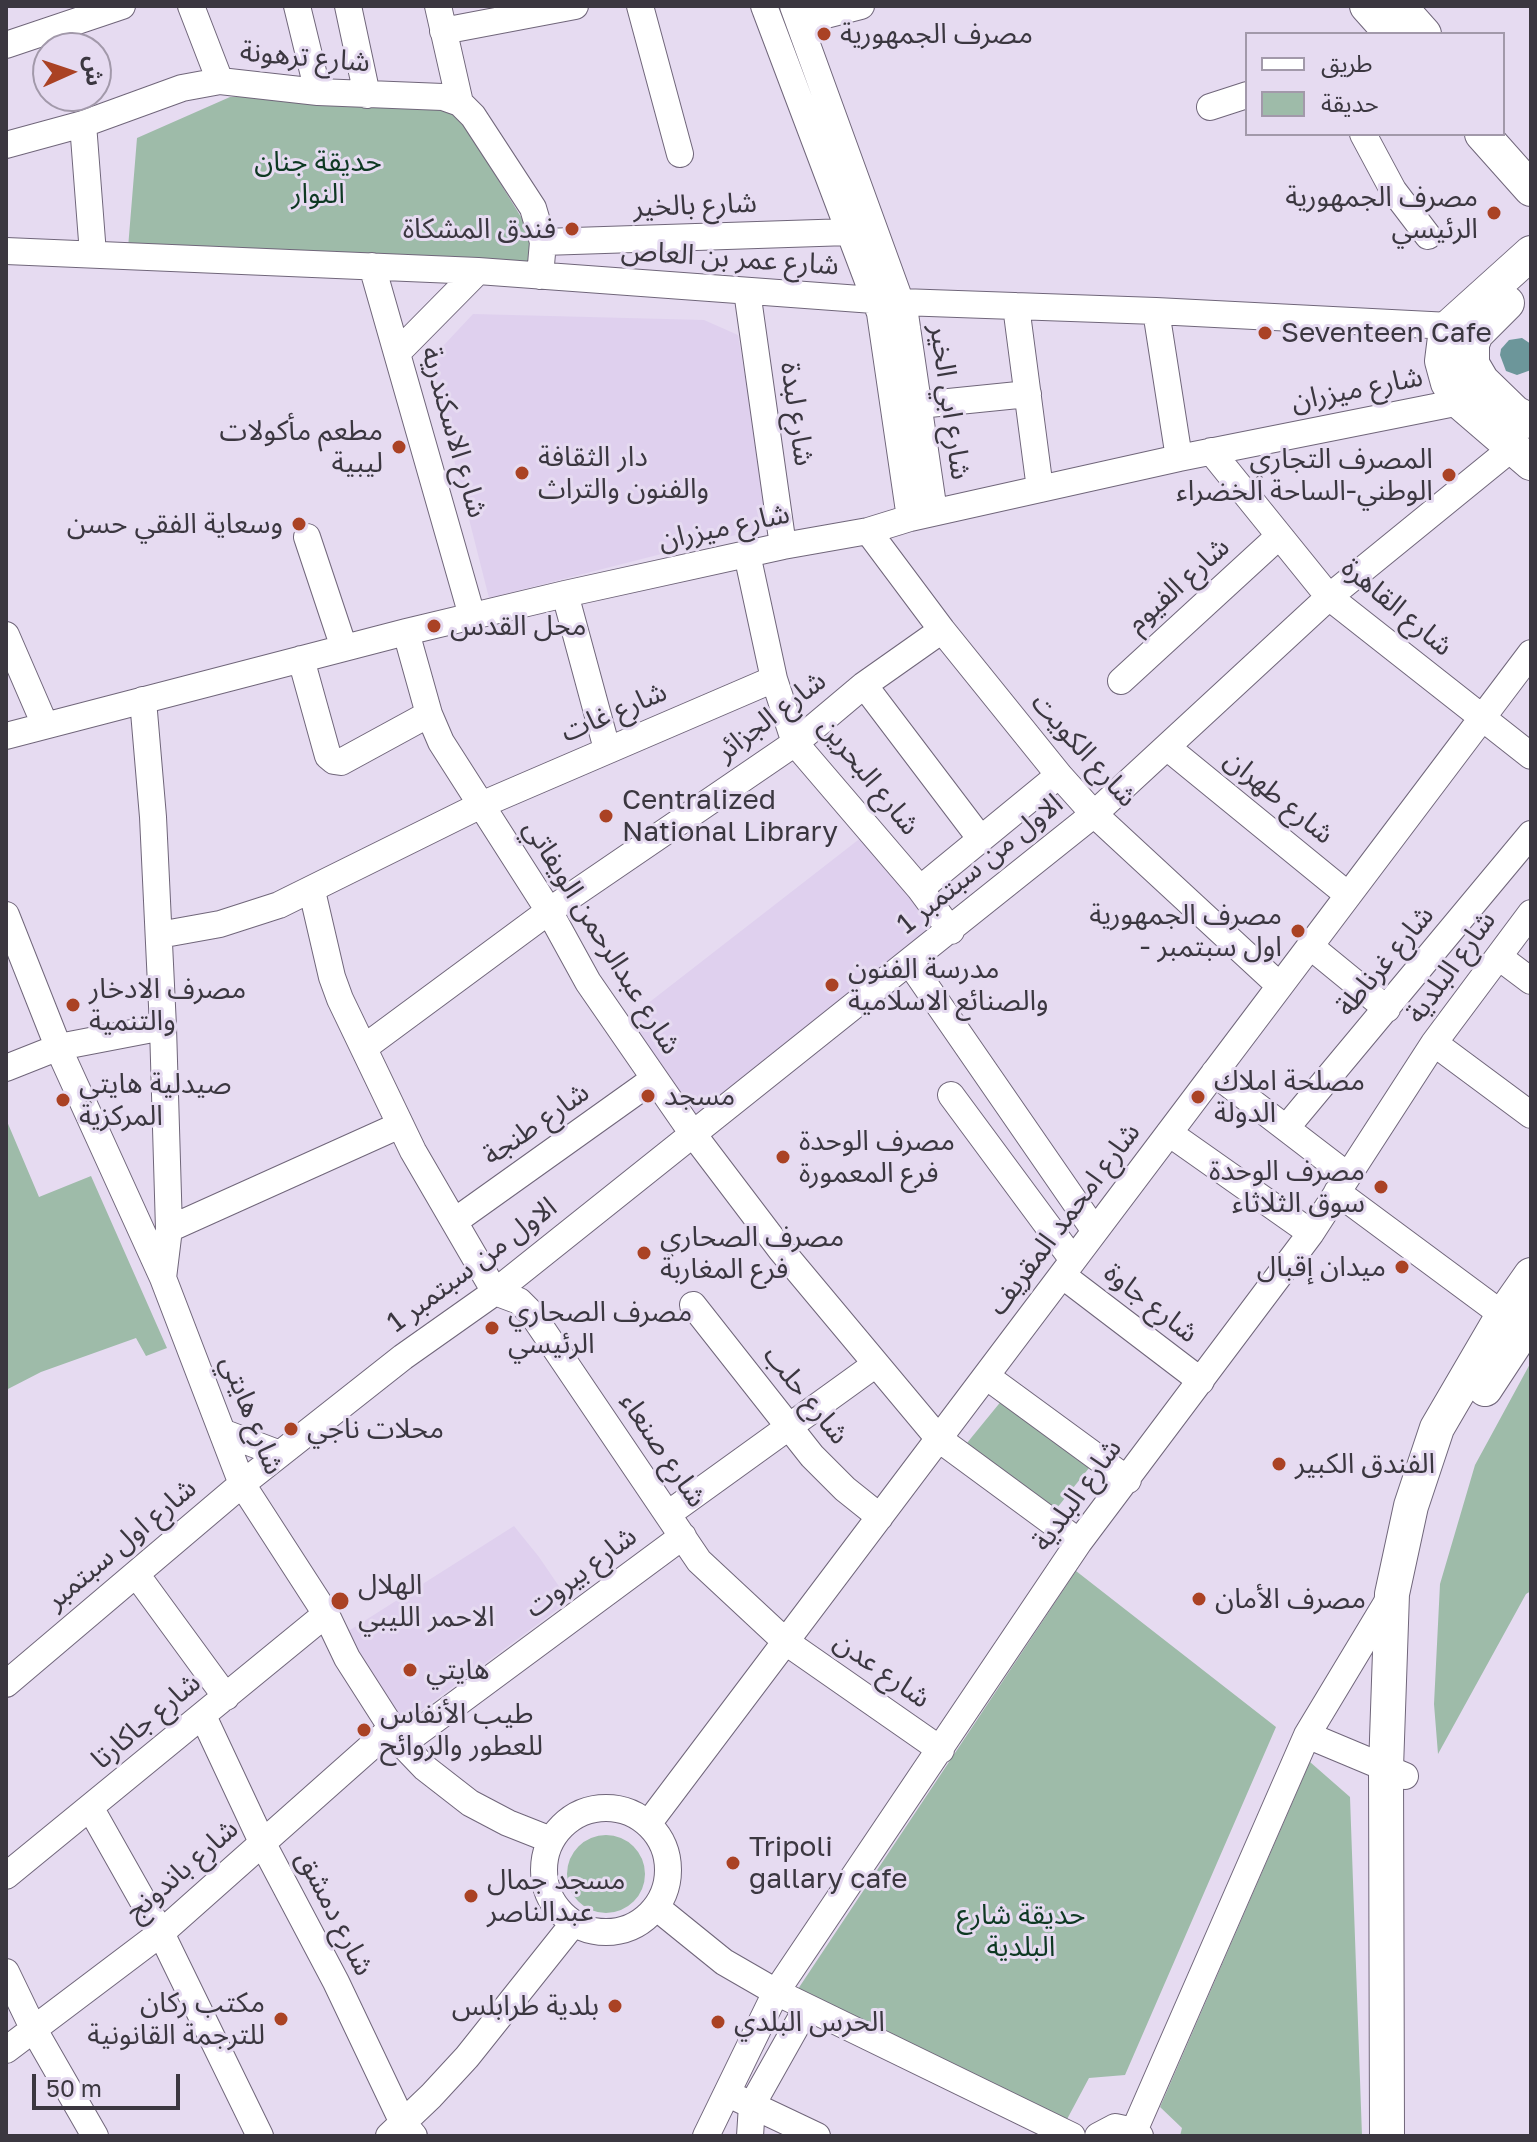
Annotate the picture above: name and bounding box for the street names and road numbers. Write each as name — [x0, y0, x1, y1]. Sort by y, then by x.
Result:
street label: شارع ترهونة — [239, 35, 371, 79]
street label: شارع بالخير — [633, 186, 757, 224]
street label: شارع عمر بن العاص — [620, 234, 840, 282]
street label: شارع ابي الخير — [922, 322, 978, 482]
street label: شارع الاسكندرية — [414, 342, 494, 522]
street label: شارع لبدة — [773, 360, 821, 468]
street label: شارع ميزران — [1288, 360, 1426, 418]
street label: شارع ميزران — [655, 497, 793, 557]
street label: شارع الفيوم — [1120, 530, 1236, 640]
street label: شارع القاهرة — [1335, 551, 1459, 663]
street label: شارع الجزائر — [709, 664, 833, 768]
street label: شارع غات — [556, 675, 672, 749]
street label: شارع الكويت — [1024, 686, 1144, 814]
street label: شارع البحرين — [811, 710, 927, 842]
street label: شارع طهران — [1218, 743, 1340, 851]
street label: الاول من سبتمبر 1 — [890, 787, 1070, 941]
street label: شارع عبدالرحمن الويفاتي — [516, 813, 688, 1061]
street label: شارع غرناطة — [1329, 899, 1441, 1023]
street label: شارع البلدية — [1399, 904, 1503, 1030]
street label: شارع طنجة — [477, 1075, 595, 1173]
street label: شارع امحمد المقريف — [981, 1116, 1147, 1322]
street label: الاول من سبتمبر 1 — [381, 1190, 563, 1340]
street label: شارع جاوة — [1097, 1256, 1205, 1350]
street label: شارع حلب — [756, 1339, 856, 1451]
street label: شارع هايتي — [213, 1351, 291, 1479]
street label: شارع صنعاء — [613, 1386, 713, 1514]
street label: شارع البلدية — [1025, 1432, 1129, 1558]
street label: شارع اول سبتمبر — [39, 1471, 203, 1617]
street label: شارع بيروت — [519, 1519, 643, 1625]
street label: شارع عدن — [827, 1625, 937, 1715]
street label: شارع جاكارتا — [85, 1666, 207, 1776]
street label: شارع باندونج — [119, 1812, 245, 1928]
street label: شارع دمشق — [289, 1845, 381, 1981]

